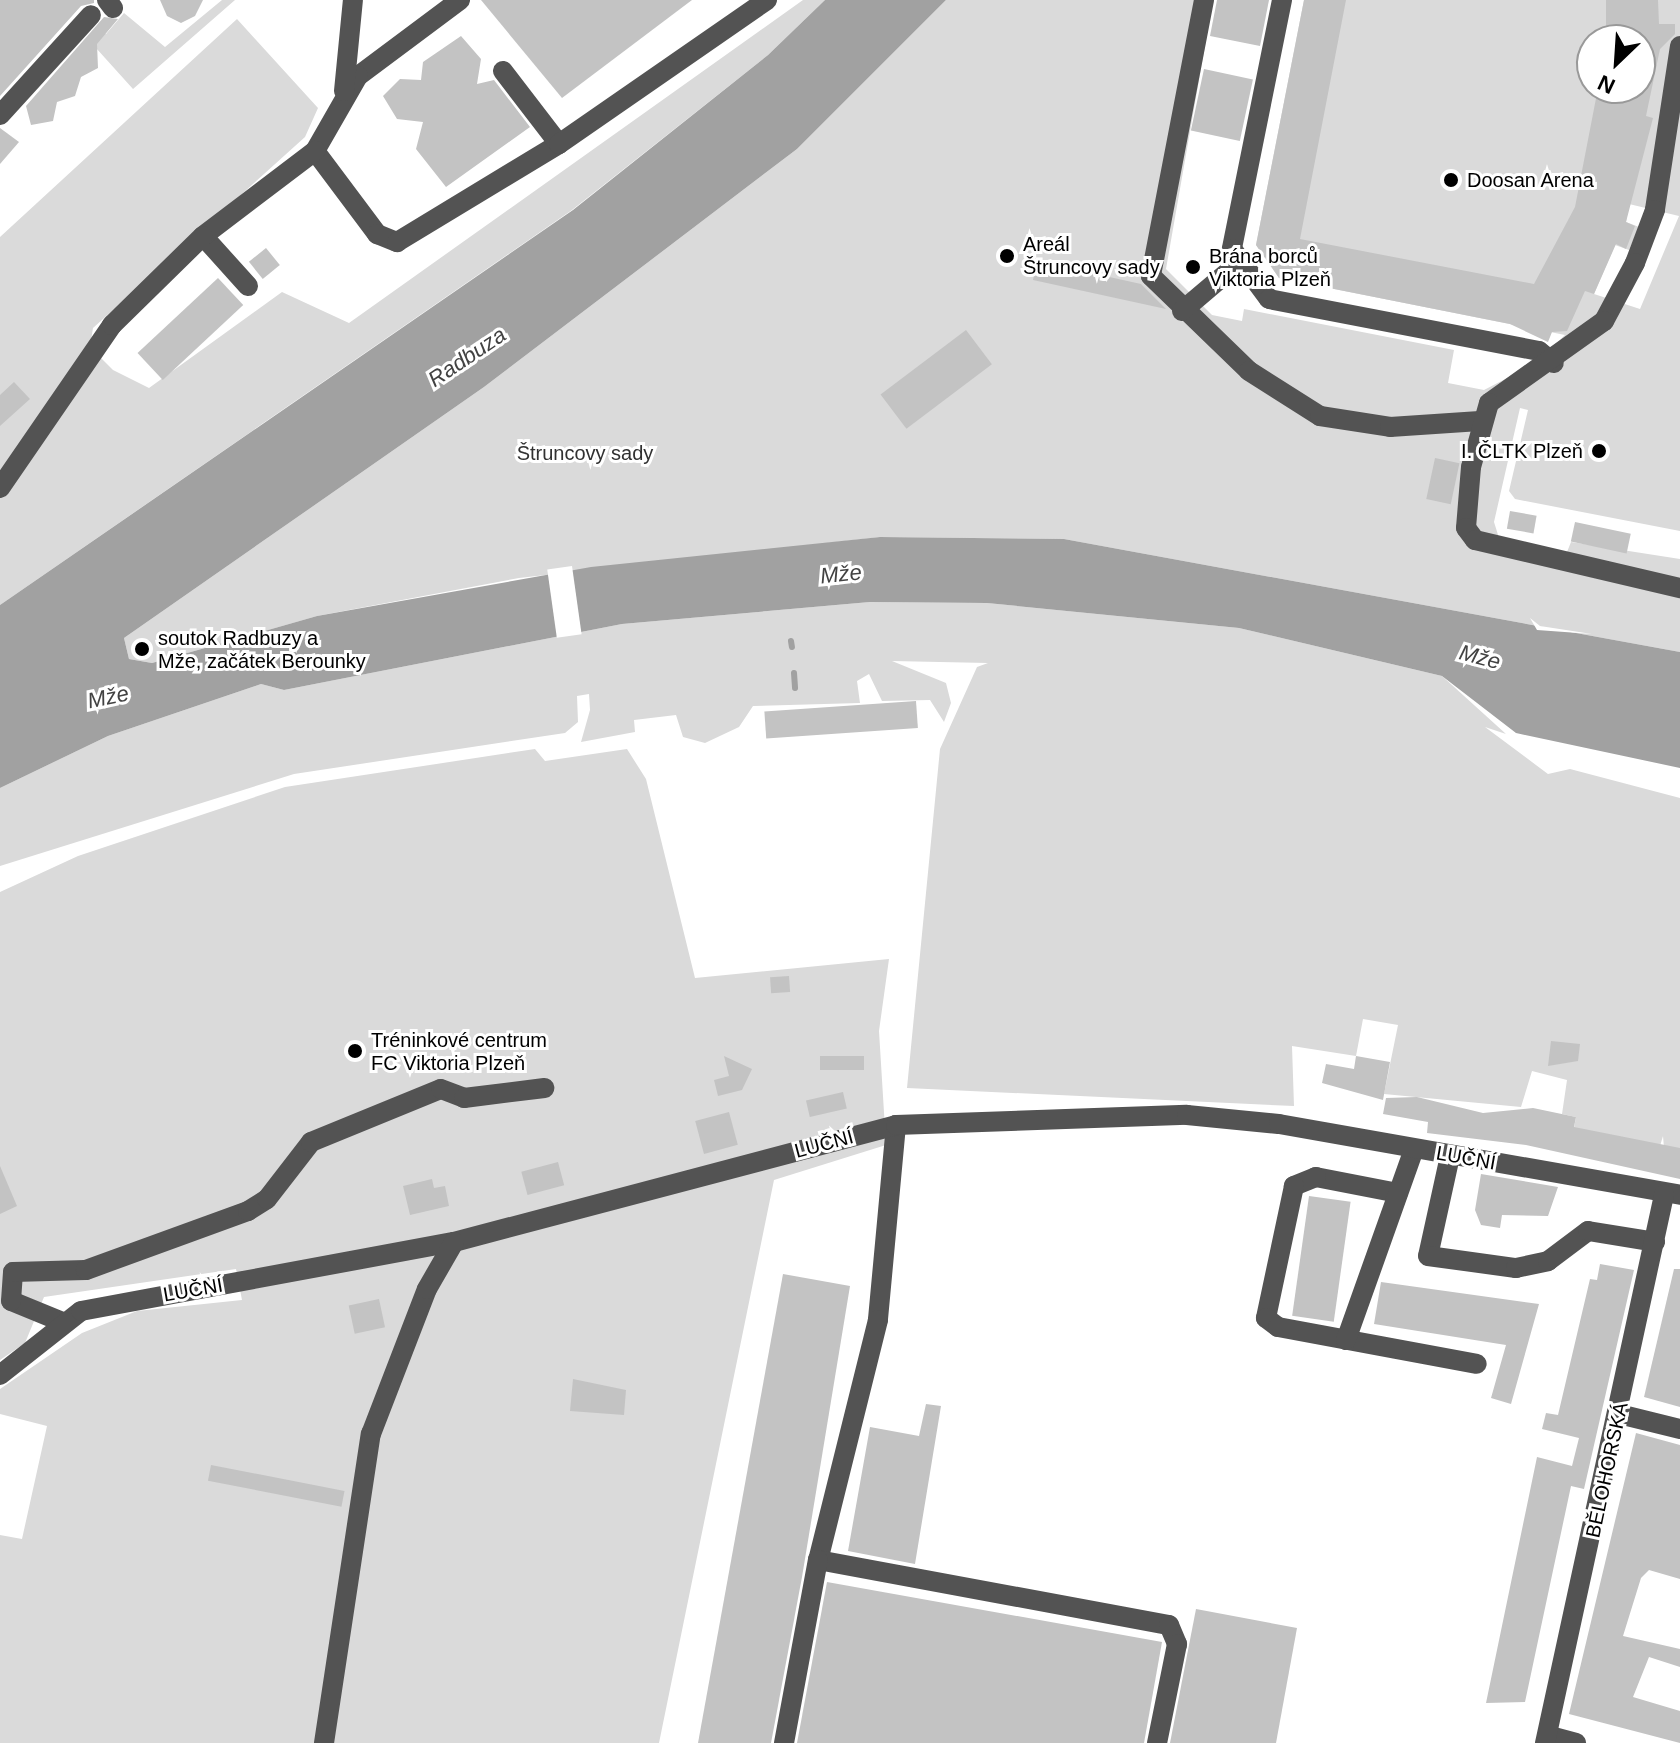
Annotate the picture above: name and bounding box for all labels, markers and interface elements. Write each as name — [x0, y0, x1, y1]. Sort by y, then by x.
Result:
north arrow — [1576, 24, 1656, 104]
text: N — [1594, 70, 1619, 99]
place label: Doosan Arena — [1467, 168, 1595, 192]
marker: Doosan Arena — [1442, 171, 1460, 189]
place label: Areál Štruncovy sady — [1023, 232, 1160, 279]
place label: Brána borců Viktoria Plzeň — [1209, 244, 1331, 291]
marker: Areál Štruncovy sady — [998, 247, 1016, 265]
marker: Brána borců Viktoria Plzeň — [1184, 258, 1202, 276]
water label: Radbuza — [423, 321, 511, 393]
place label: I. ČLTK Plzeň — [1461, 439, 1583, 463]
park label: Štruncovy sady — [517, 441, 653, 465]
marker: I. ČLTK Plzeň — [1590, 442, 1608, 460]
water label: Mže — [819, 559, 863, 589]
place label: soutok Radbuzy a Mže, začátek Berounky — [158, 626, 366, 673]
water label: Mže — [1457, 639, 1503, 675]
marker: soutok Radbuzy a Mže, začátek Berounky — [133, 640, 151, 658]
water label: Mže — [85, 680, 131, 714]
place label: Tréninkové centrum FC Viktoria Plzeň — [371, 1028, 547, 1075]
marker: Tréninkové centrum FC Viktoria Plzeň — [346, 1042, 364, 1060]
street label: LUČNÍ — [792, 1125, 856, 1163]
street label: LUČNÍ — [1434, 1141, 1498, 1175]
street label: LUČNÍ — [161, 1273, 225, 1307]
street label: BĚLOHORSKÁ — [1581, 1400, 1633, 1540]

